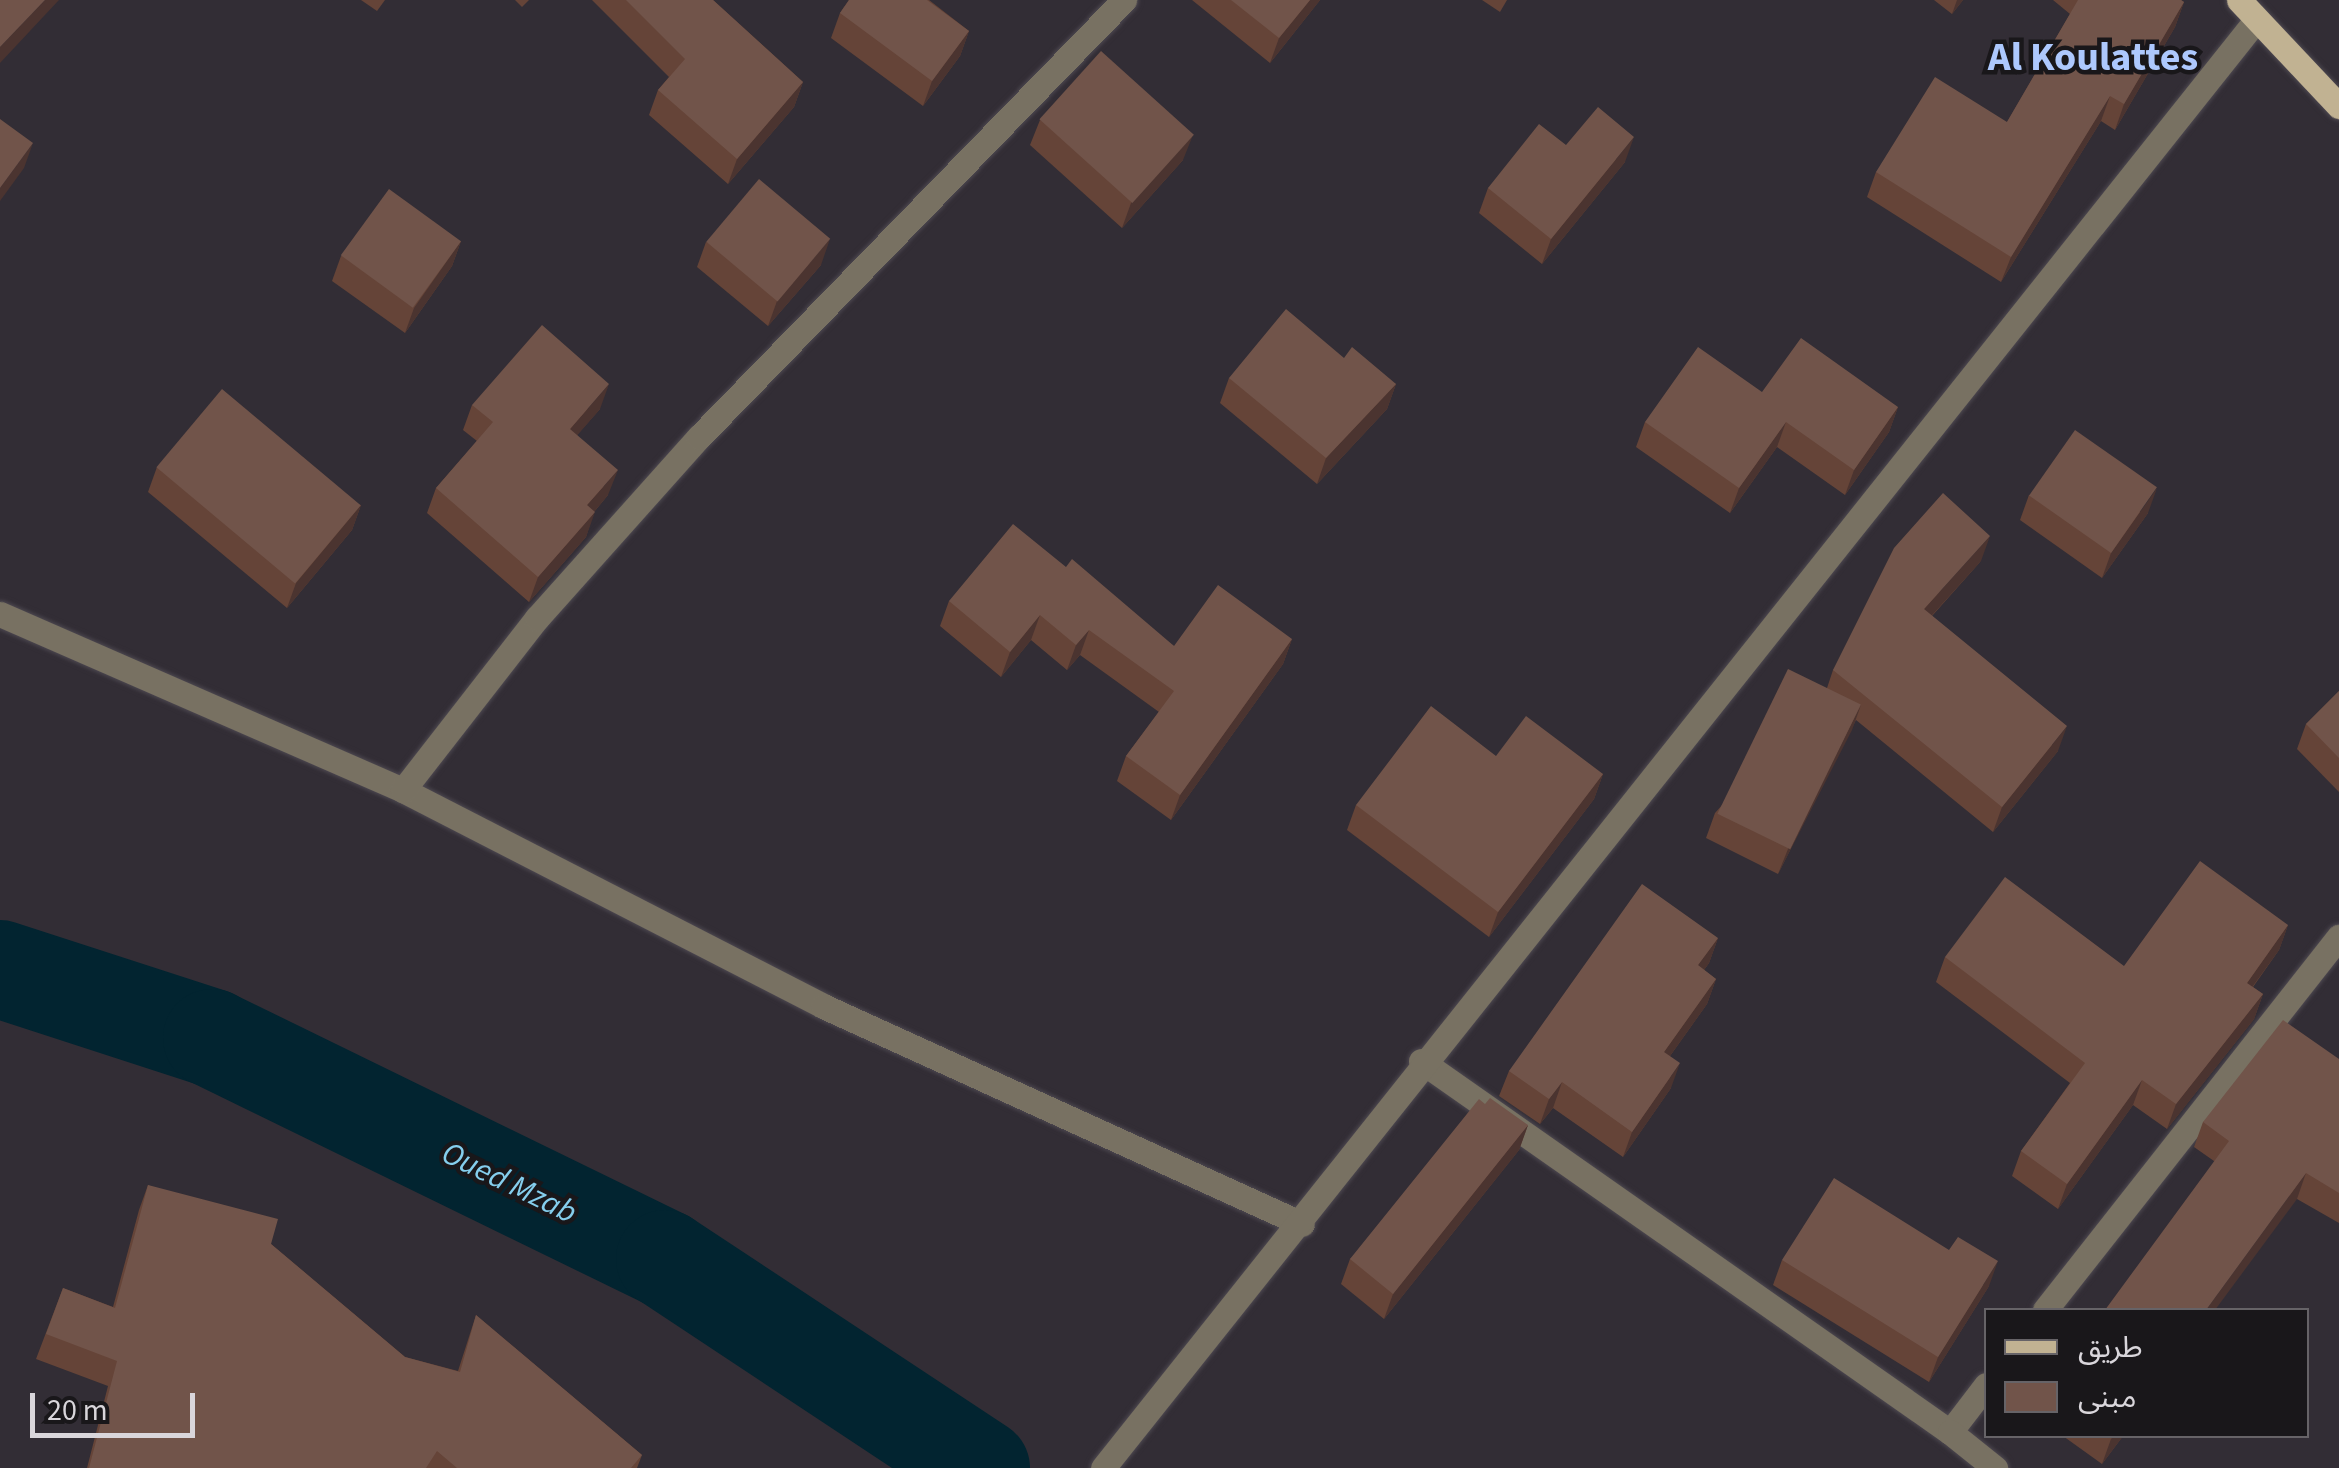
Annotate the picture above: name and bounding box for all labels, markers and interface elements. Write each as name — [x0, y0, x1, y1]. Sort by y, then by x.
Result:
district label: Al Koulattes — [1988, 34, 2198, 82]
water label: Oued Mzab — [435, 1134, 583, 1232]
legend — [1984, 1308, 2309, 1438]
text: طريق — [2078, 1326, 2143, 1369]
scale bar — [35, 1373, 200, 1435]
text: مبنى — [2078, 1376, 2136, 1419]
text: 20 m — [47, 1389, 108, 1432]

